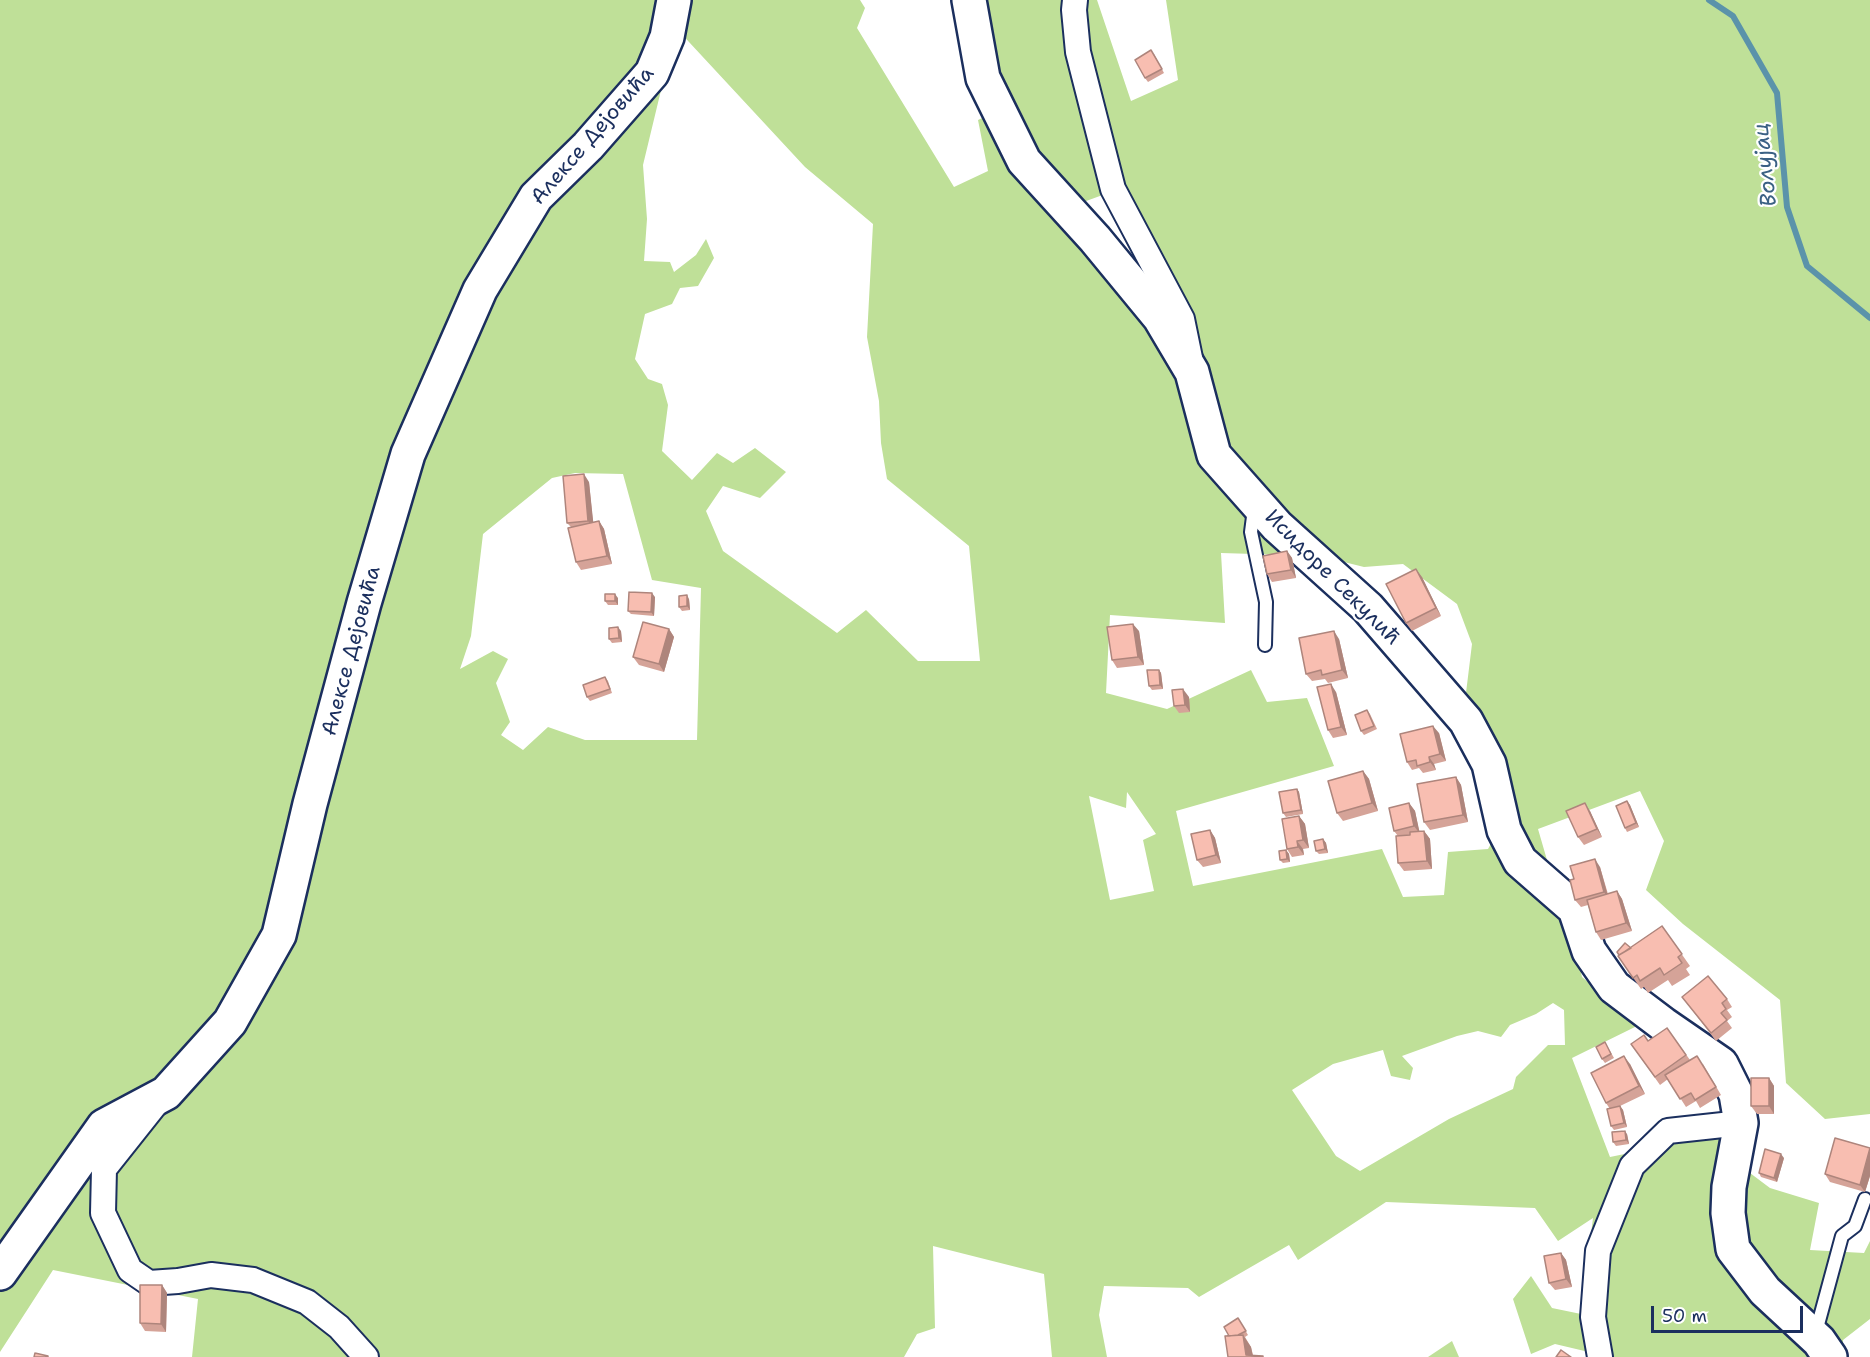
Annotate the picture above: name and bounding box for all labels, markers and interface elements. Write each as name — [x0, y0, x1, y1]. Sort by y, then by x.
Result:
street label: Алексе Дејовића — [526, 62, 660, 210]
water label: Волујац — [1748, 122, 1784, 208]
street label: Исидоре Секулић — [1259, 505, 1405, 651]
street label: Алексе Дејовића — [317, 563, 387, 739]
scale bar — [1654, 1294, 1806, 1332]
text: 50 m — [1662, 1304, 1707, 1328]

